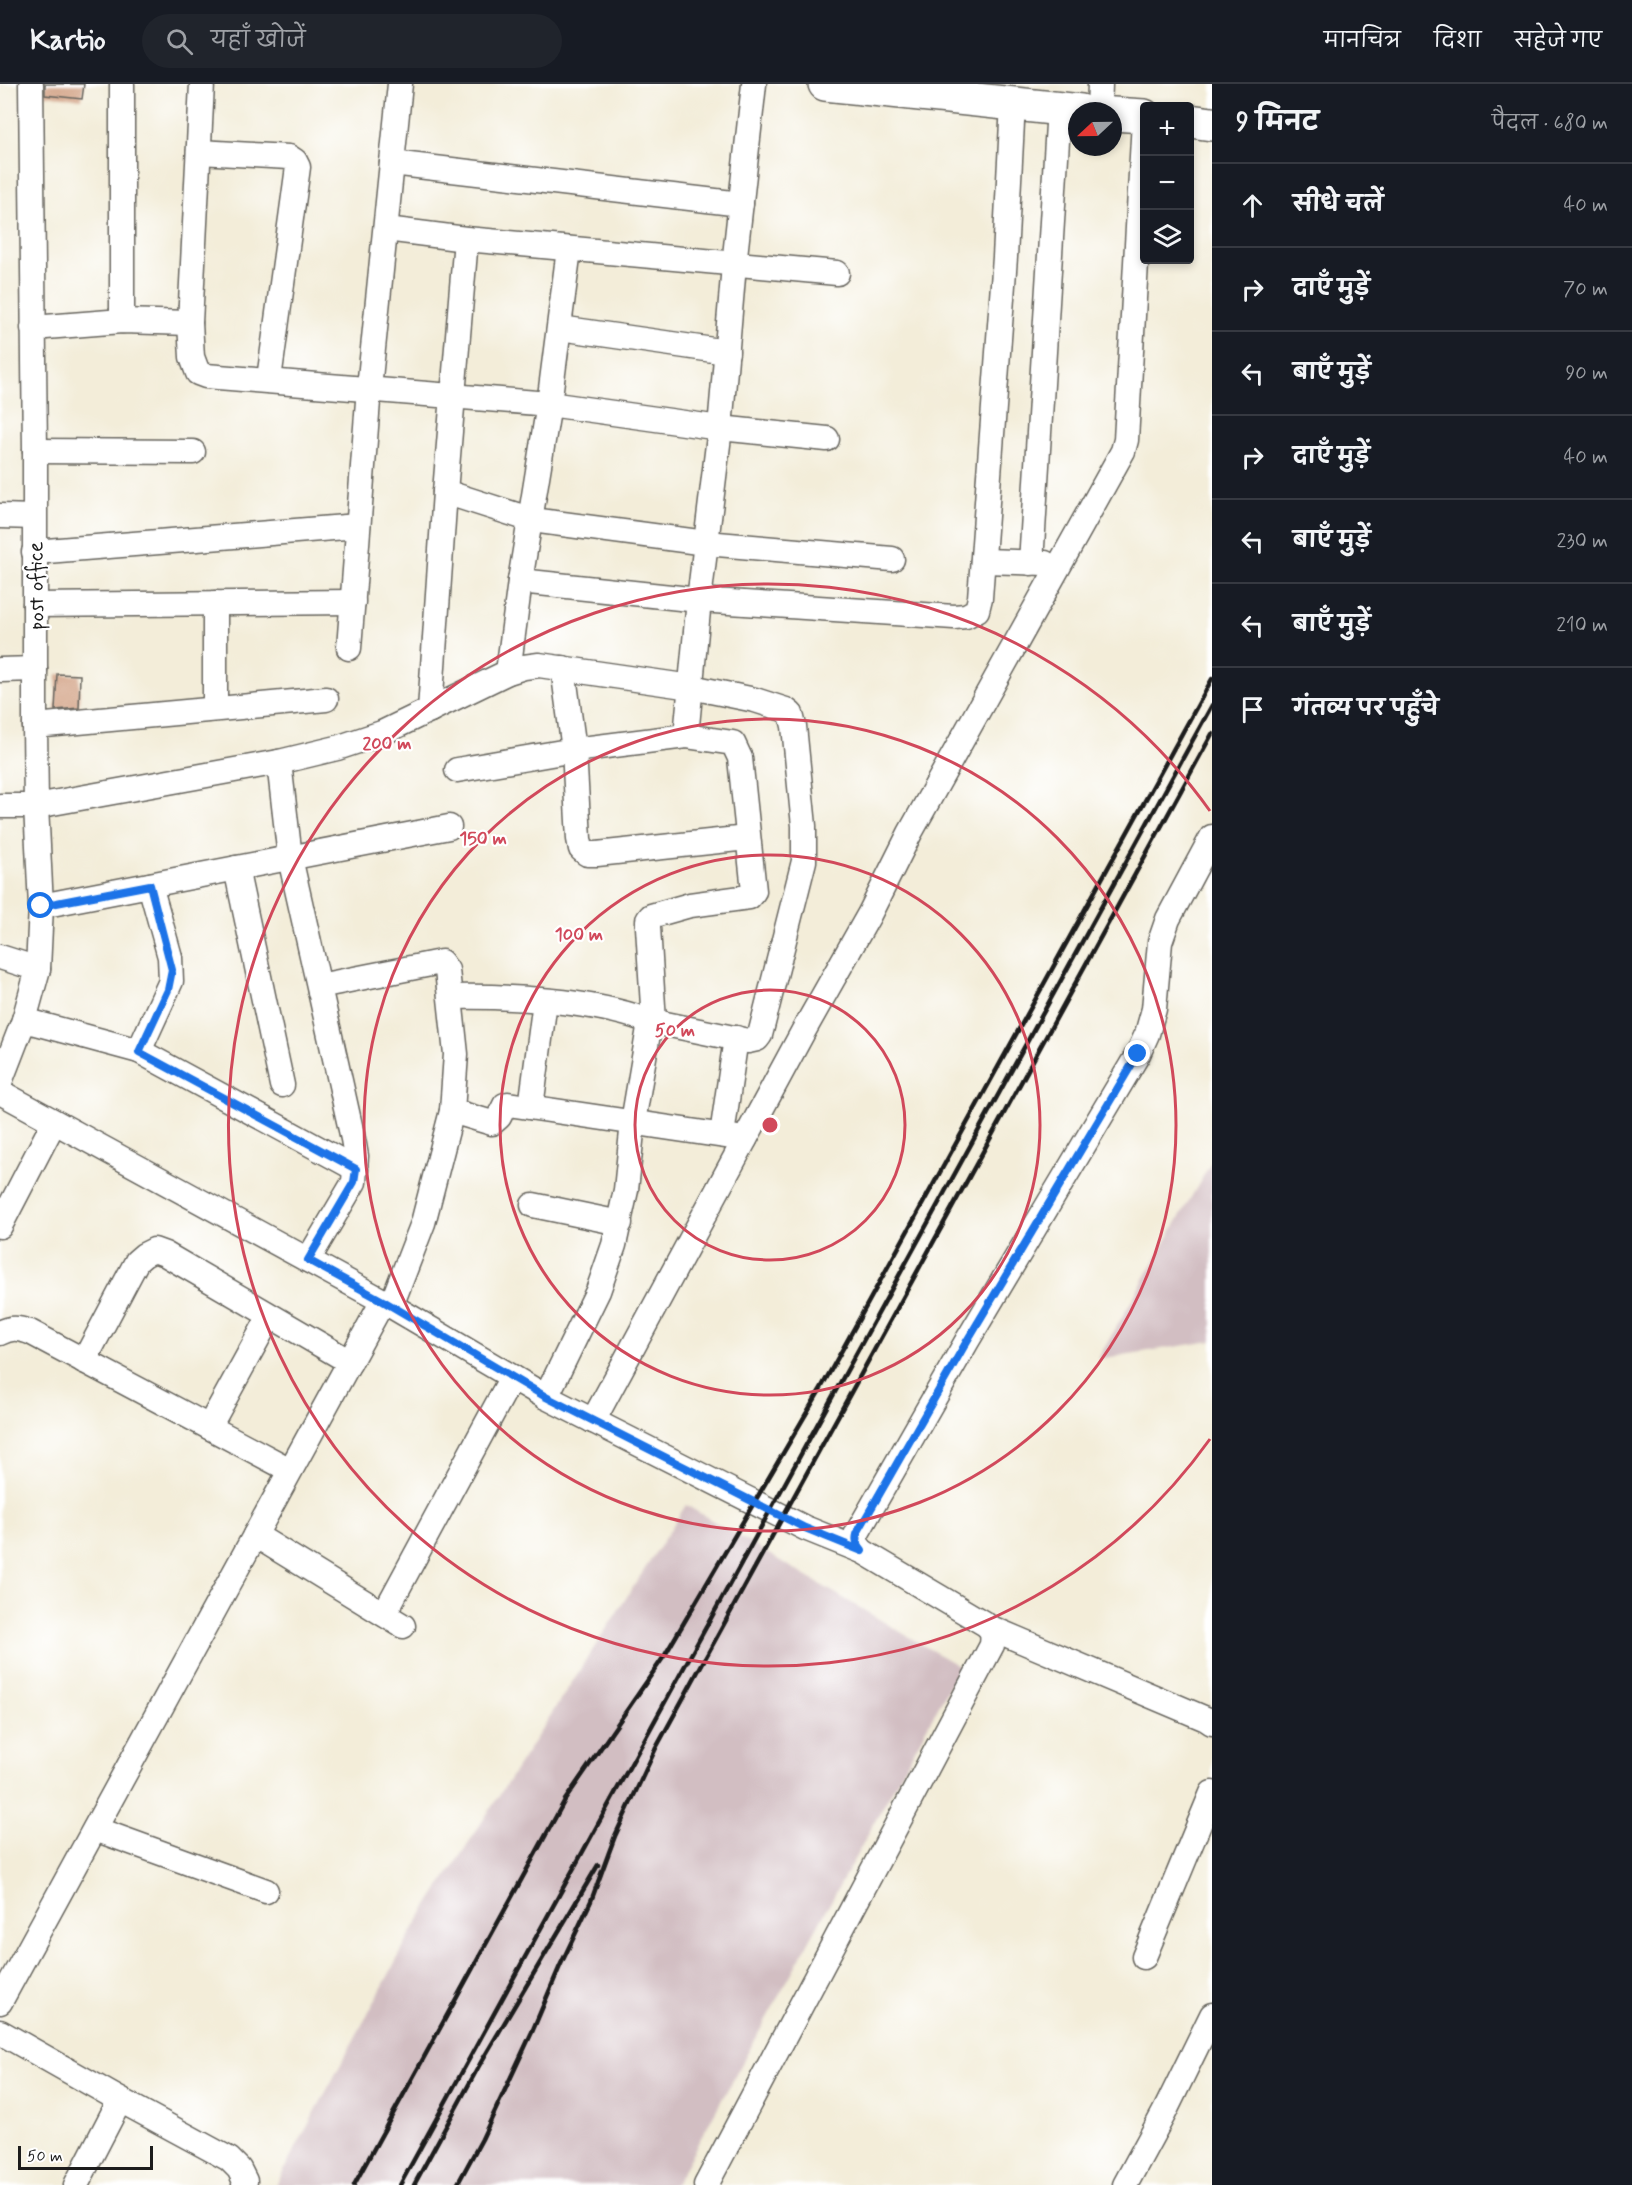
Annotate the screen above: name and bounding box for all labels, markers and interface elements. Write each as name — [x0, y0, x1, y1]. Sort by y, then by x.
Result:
search box — [142, 14, 562, 68]
text: Kartio — [30, 23, 106, 60]
icon: search — [163, 25, 196, 58]
text: यहाँ खोजें — [211, 27, 306, 55]
text: मानचित्र — [1324, 27, 1401, 55]
text: दिशा — [1434, 27, 1481, 55]
text: सहेजे गए — [1514, 27, 1602, 55]
north arrow — [1068, 102, 1122, 156]
map controls — [1140, 102, 1194, 264]
button: + — [1140, 102, 1194, 156]
text: 9 मिनट — [1236, 106, 1319, 140]
text: पैदल · 680 m — [1492, 110, 1608, 137]
button: − — [1140, 156, 1194, 210]
icon: ahead — [1236, 189, 1269, 222]
text: सीधे चलें — [1293, 191, 1383, 219]
text: 40 m — [1564, 192, 1608, 219]
button: layers — [1140, 210, 1194, 264]
icon: right — [1236, 273, 1269, 306]
text: दाएँ मुड़ें — [1293, 275, 1370, 303]
text: 70 m — [1563, 276, 1608, 303]
icon: left — [1236, 357, 1269, 390]
text: बाएँ मुड़ें — [1293, 359, 1371, 387]
text: 90 m — [1565, 360, 1608, 387]
icon: right — [1236, 441, 1269, 474]
text: दाएँ मुड़ें — [1293, 443, 1370, 471]
text: 40 m — [1564, 444, 1608, 471]
icon: left — [1236, 525, 1269, 558]
text: बाएँ मुड़ें — [1293, 527, 1371, 555]
text: 230 m — [1556, 528, 1608, 555]
street label: post office — [22, 541, 52, 631]
icon: left — [1236, 609, 1269, 642]
text: बाएँ मुड़ें — [1293, 611, 1371, 639]
text: 210 m — [1556, 612, 1608, 639]
icon: arrive — [1236, 693, 1269, 726]
text: गंतव्य पर पहुँचे — [1293, 695, 1439, 723]
text: 200 m — [362, 732, 412, 756]
text: 150 m — [459, 827, 507, 851]
route start — [27, 892, 53, 918]
text: 100 m — [555, 923, 603, 947]
text: 50 m — [655, 1019, 695, 1043]
route end — [1124, 1040, 1150, 1066]
centre of rings — [760, 1115, 780, 1135]
scale bar — [18, 2143, 153, 2170]
text: 50 m — [27, 2146, 63, 2167]

